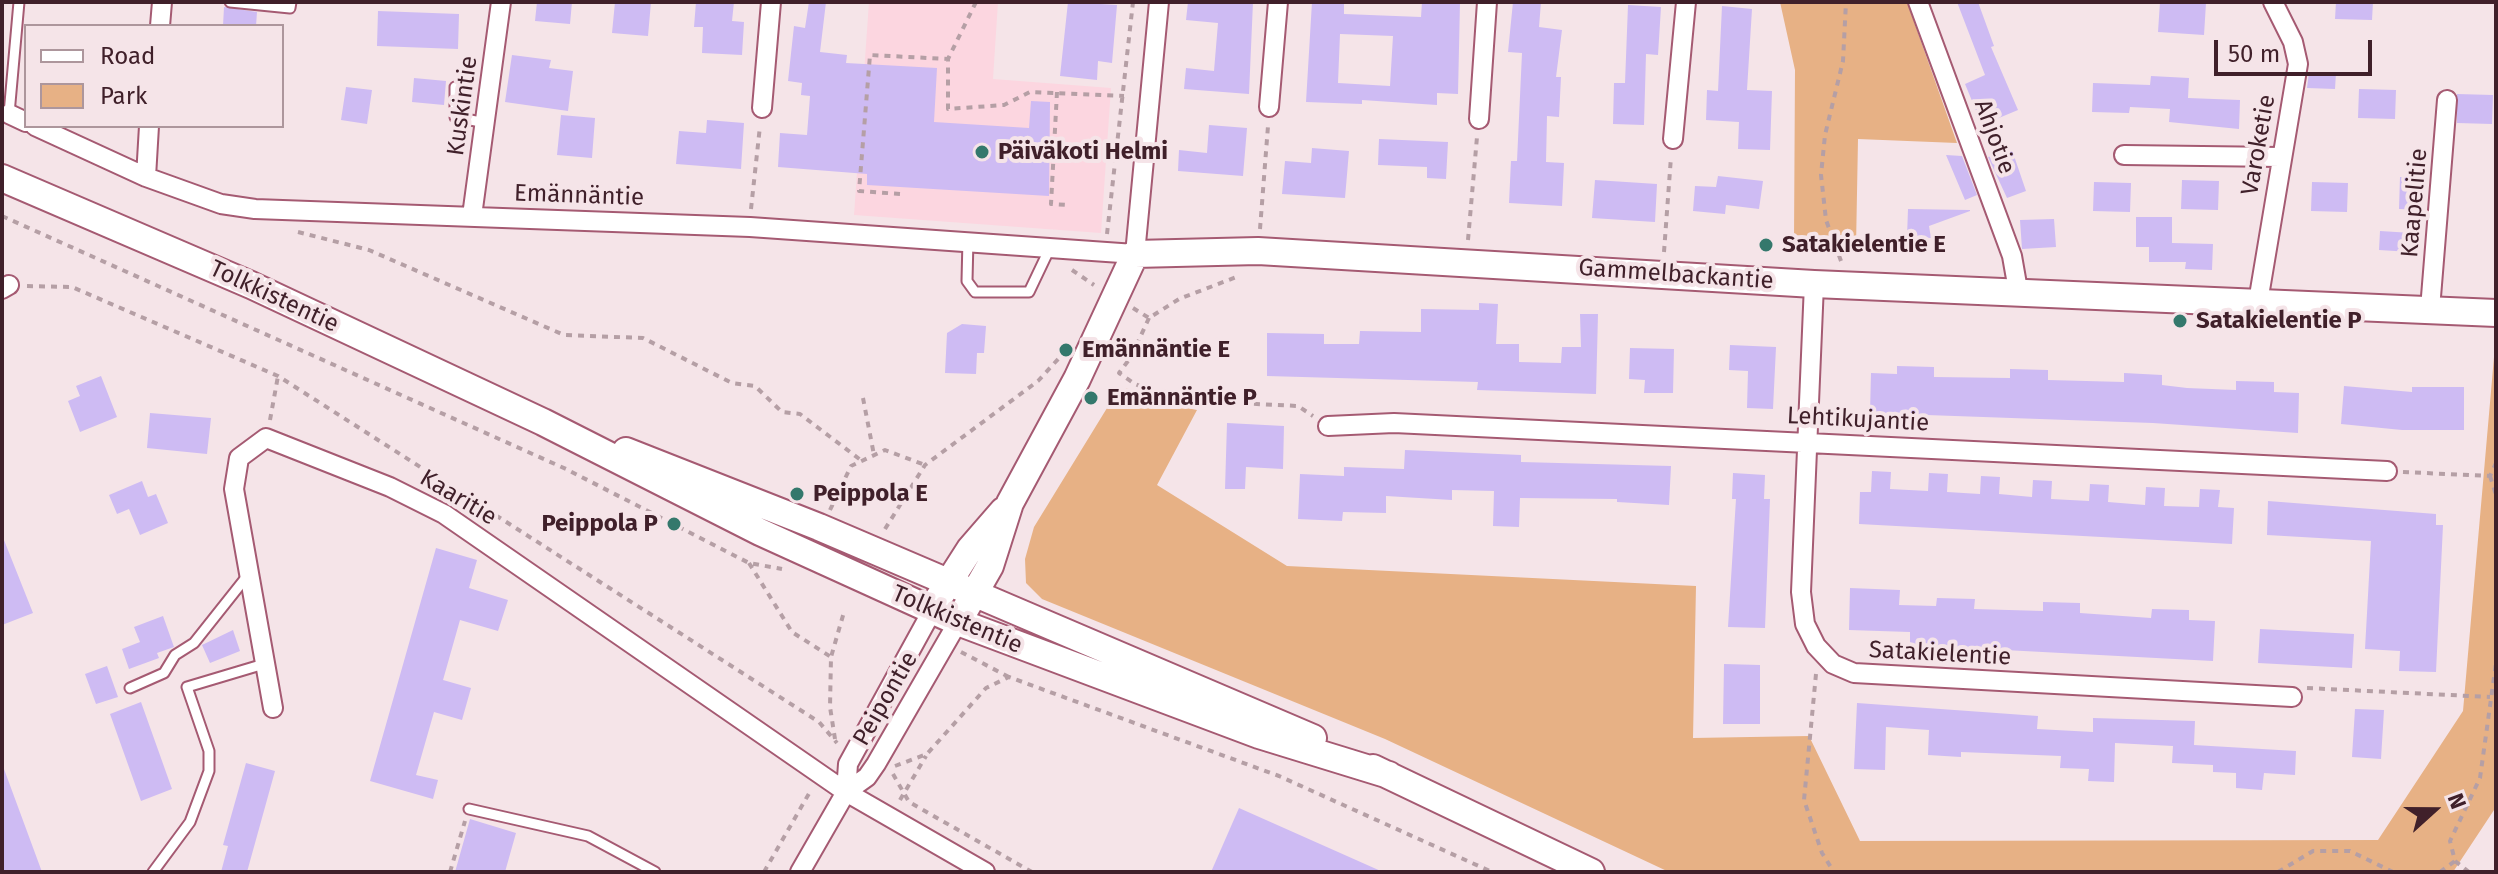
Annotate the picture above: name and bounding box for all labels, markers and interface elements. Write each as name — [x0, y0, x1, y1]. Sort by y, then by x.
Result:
legend — [24, 24, 284, 128]
scale bar — [2218, 24, 2376, 74]
text: 50 m — [2228, 40, 2280, 68]
text: Road — [100, 42, 155, 70]
street label: Kuskintie — [442, 54, 484, 158]
text: Park — [100, 82, 147, 110]
street label: Varoketie — [2236, 92, 2282, 198]
street label: Ahjotie — [1967, 96, 2021, 178]
place label: Päiväkoti Helmi — [998, 138, 1168, 166]
marker: Päiväkoti Helmi — [973, 143, 991, 161]
street label: Kaapelitie — [2396, 147, 2434, 259]
street label: Emännäntie — [514, 179, 644, 213]
place label: Satakielentie E — [1782, 231, 1946, 259]
marker: Satakielentie E — [1757, 236, 1775, 254]
street label: Gammelbackantie — [1577, 254, 1775, 296]
street label: Tolkkistentie — [205, 255, 343, 339]
place label: Satakielentie P — [2196, 307, 2362, 335]
marker: Satakielentie P — [2171, 312, 2189, 330]
place label: Emännäntie E — [1082, 336, 1230, 364]
marker: Emännäntie E — [1057, 341, 1075, 359]
place label: Emännäntie P — [1107, 384, 1257, 412]
marker: Emännäntie P — [1082, 389, 1100, 407]
street label: Lehtikujantie — [1786, 402, 1930, 438]
street label: Kaaritie — [414, 464, 502, 532]
place label: Peippola E — [813, 480, 928, 508]
marker: Peippola E — [788, 485, 806, 503]
place label: Peippola P — [541, 510, 658, 538]
marker: Peippola P — [665, 515, 683, 533]
street label: Tolkkistentie — [888, 580, 1026, 660]
street label: Satakielentie — [1868, 636, 2012, 672]
street label: Peipontie — [848, 647, 924, 751]
north arrow — [2394, 770, 2474, 850]
text: N — [2442, 790, 2472, 813]

